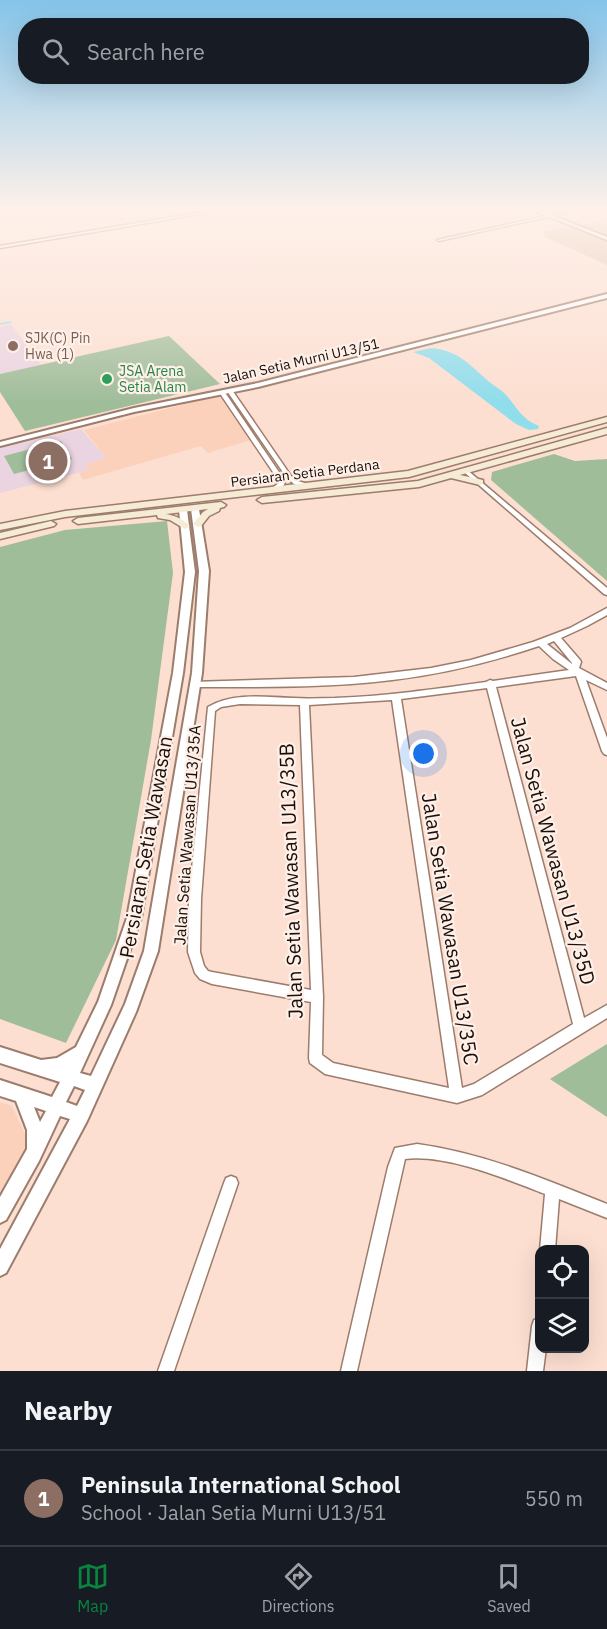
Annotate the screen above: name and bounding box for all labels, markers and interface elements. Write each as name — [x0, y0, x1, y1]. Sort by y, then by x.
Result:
search box — [18, 18, 589, 84]
icon: search — [39, 35, 72, 68]
text: Search here — [87, 37, 205, 66]
place label: SJK(C) Pin Hwa (1) — [25, 329, 90, 363]
street label: Jalan Setia Murni U13/51 — [221, 334, 381, 388]
marker: SJK(C) Pin Hwa (1) — [6, 339, 20, 353]
place label: JSA Arena Setia Alam — [119, 362, 187, 396]
marker: JSA Arena Setia Alam — [100, 372, 114, 386]
pin: 1 — [28, 438, 68, 484]
street label: Persiaran Setia Perdana — [230, 455, 381, 491]
street label: Jalan Setia Wawasan U13/35D — [505, 714, 602, 988]
street label: Jalan Setia Wawasan U13/35A — [169, 724, 205, 946]
street label: Persiaran Setia Wawasan — [113, 734, 178, 960]
your location — [409, 739, 438, 768]
street label: Jalan Setia Wawasan U13/35B — [272, 743, 309, 1019]
street label: Jalan Setia Wawasan U13/35C — [416, 791, 485, 1067]
map controls — [535, 1245, 589, 1353]
button: locate — [535, 1245, 589, 1299]
button: layers — [535, 1299, 589, 1353]
text: Nearby — [24, 1393, 112, 1427]
text: Peninsula International School — [81, 1470, 400, 1499]
text: 1 — [38, 1485, 50, 1512]
text: 550 m — [525, 1485, 583, 1512]
text: School · Jalan Setia Murni U13/51 — [81, 1499, 386, 1526]
tab: Map — [76, 1560, 109, 1616]
tab: Directions — [262, 1560, 335, 1616]
tab: Saved — [487, 1560, 531, 1616]

